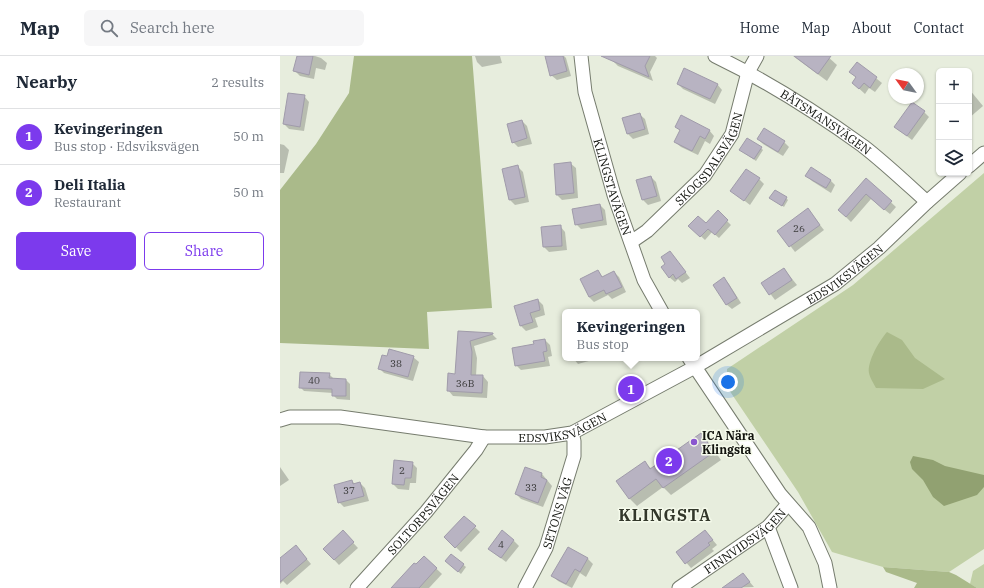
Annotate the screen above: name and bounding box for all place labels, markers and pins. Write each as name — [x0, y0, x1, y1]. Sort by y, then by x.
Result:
pin: 1 — [618, 374, 644, 404]
place label: ICA Nära Klingsta — [702, 428, 755, 457]
marker: ICA Nära Klingsta — [689, 437, 699, 447]
pin: 2 — [656, 446, 682, 476]

